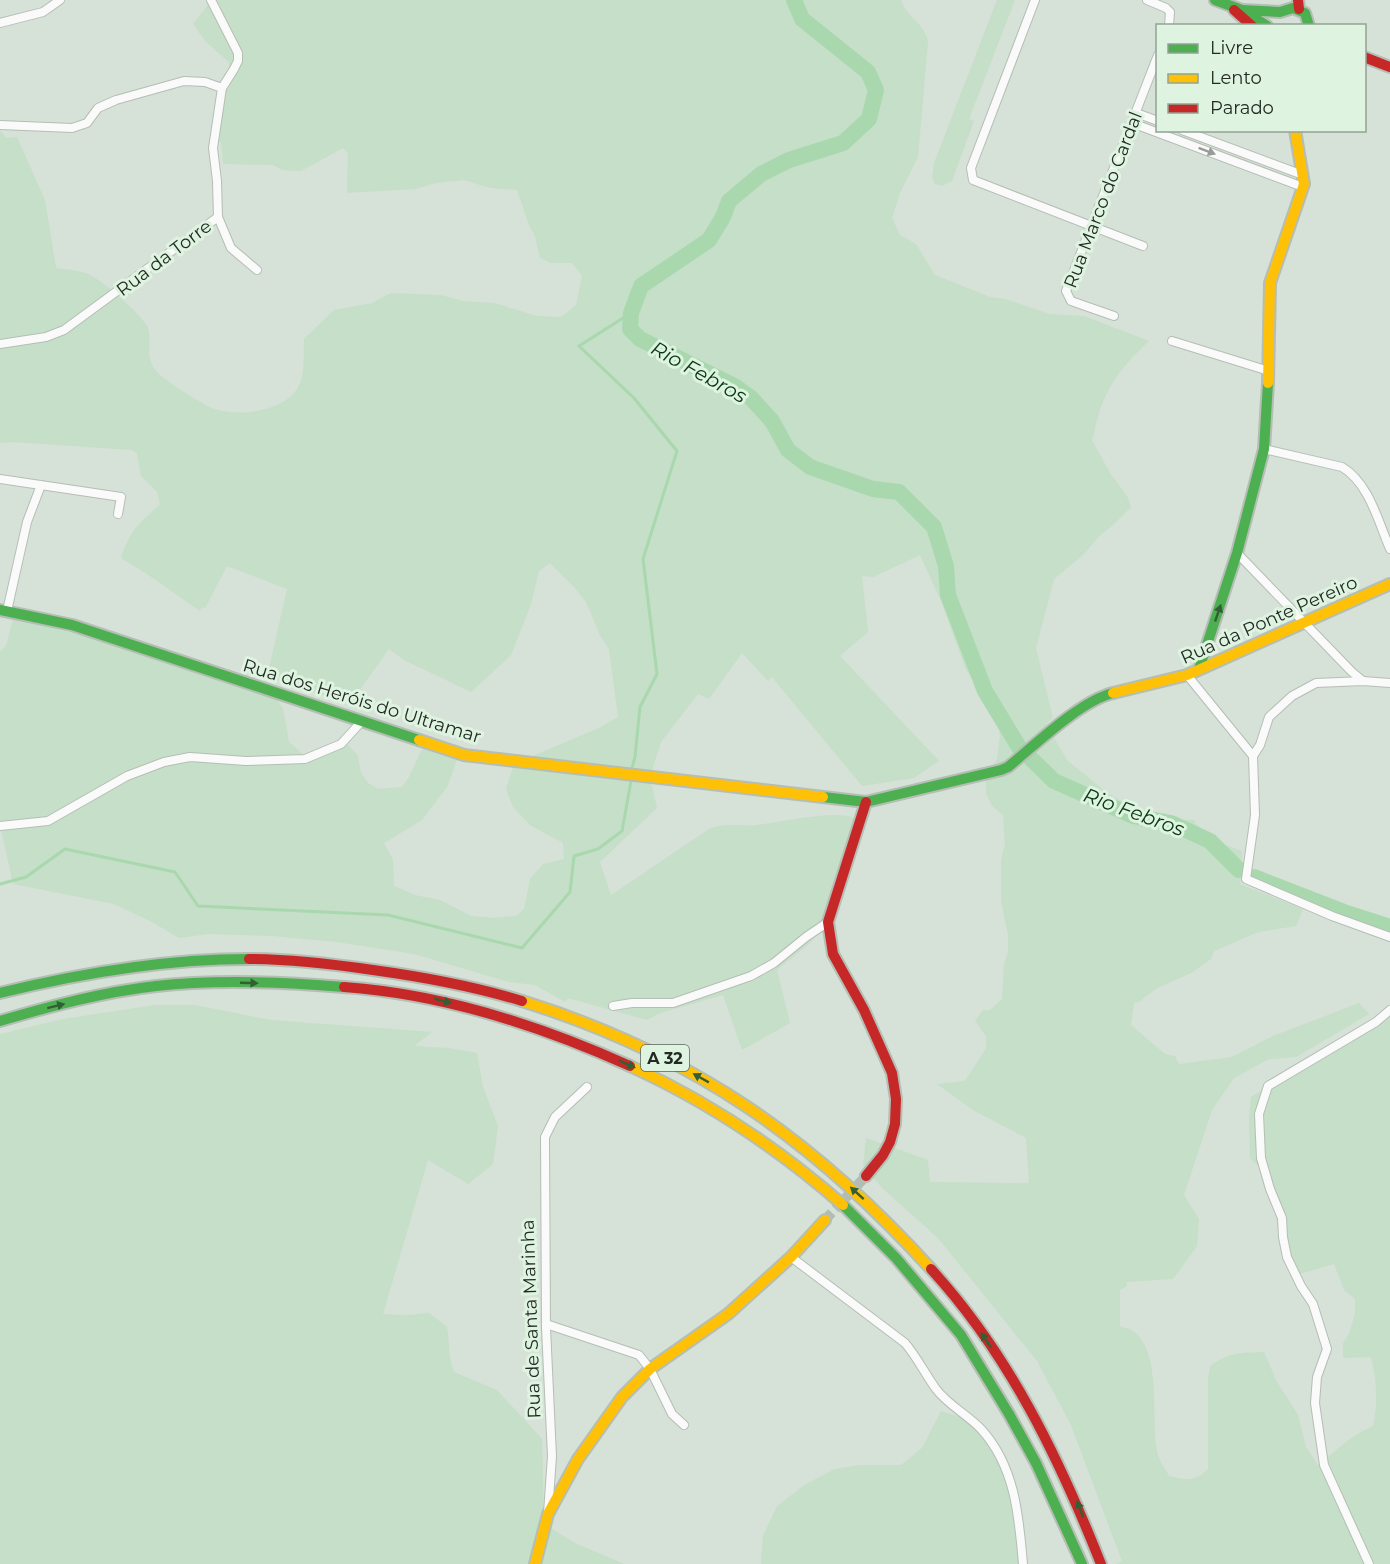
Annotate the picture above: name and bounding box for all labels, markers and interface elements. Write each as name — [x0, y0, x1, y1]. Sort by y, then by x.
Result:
legend — [1156, 24, 1366, 132]
text: Livre — [1210, 37, 1253, 59]
text: Lento — [1210, 67, 1262, 89]
text: Parado — [1210, 97, 1274, 119]
street label: Rua Marco do Cardal — [1059, 109, 1147, 291]
one-way arrow — [1198, 147, 1216, 156]
street label: Rua da Torre — [112, 215, 216, 301]
water label: Rio Febros — [647, 336, 751, 408]
street label: Rua da Ponte Pereiro — [1177, 571, 1361, 669]
one-way arrow — [1213, 604, 1223, 622]
street label: Rua dos Heróis do Ultramar — [240, 654, 484, 748]
water label: Rio Febros — [1080, 783, 1188, 841]
one-way arrow — [240, 978, 259, 988]
one-way arrow — [434, 997, 452, 1007]
one-way arrow — [47, 1000, 66, 1010]
road number: A 32 — [641, 1045, 689, 1071]
one-way arrow — [619, 1059, 637, 1069]
one-way arrow — [692, 1073, 709, 1083]
one-way arrow — [850, 1186, 865, 1200]
street label: Rua de Santa Marinha — [517, 1219, 545, 1419]
one-way arrow — [980, 1331, 991, 1348]
one-way arrow — [1075, 1500, 1085, 1518]

